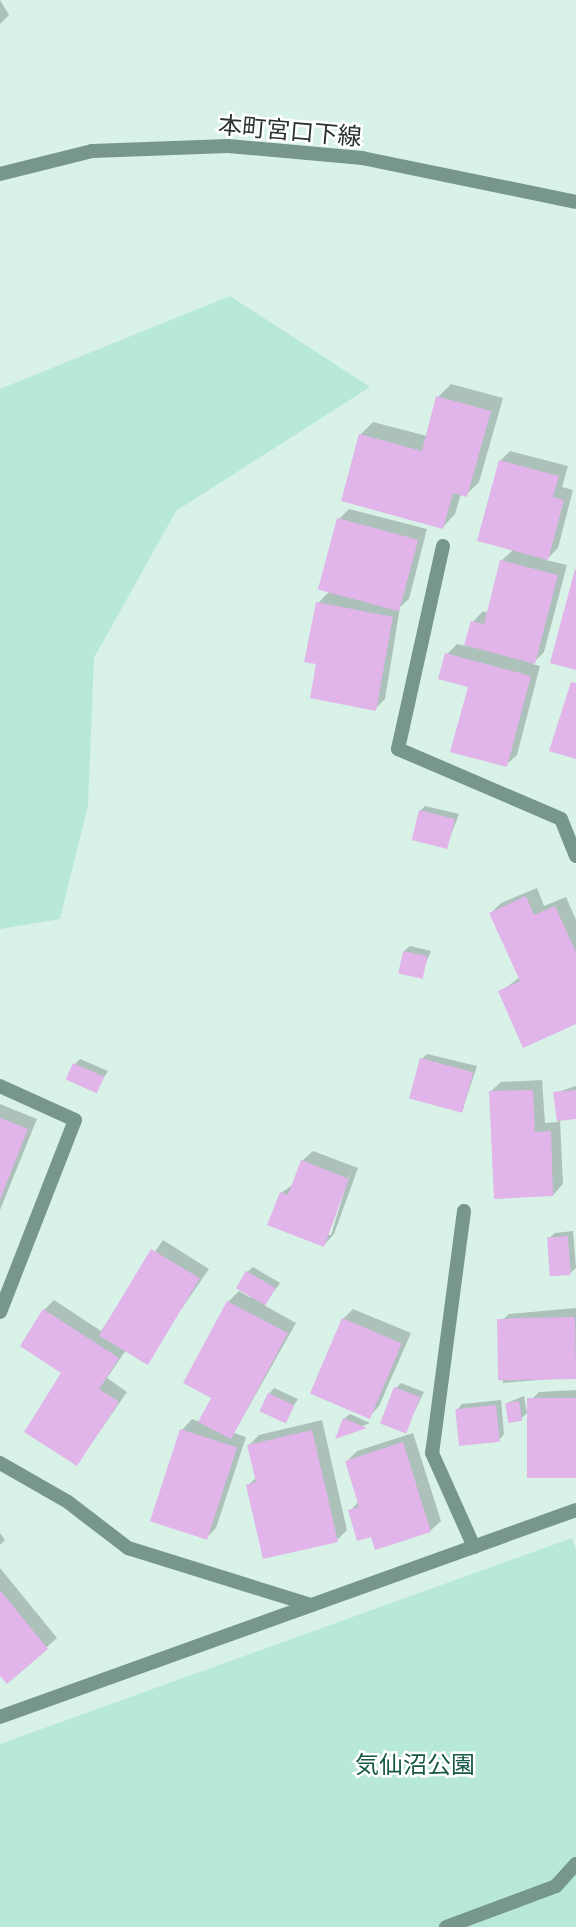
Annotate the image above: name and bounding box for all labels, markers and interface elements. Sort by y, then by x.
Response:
street label: 本町宮口下線 [217,110,363,152]
park label: 気仙沼公園 [355,1751,475,1779]

